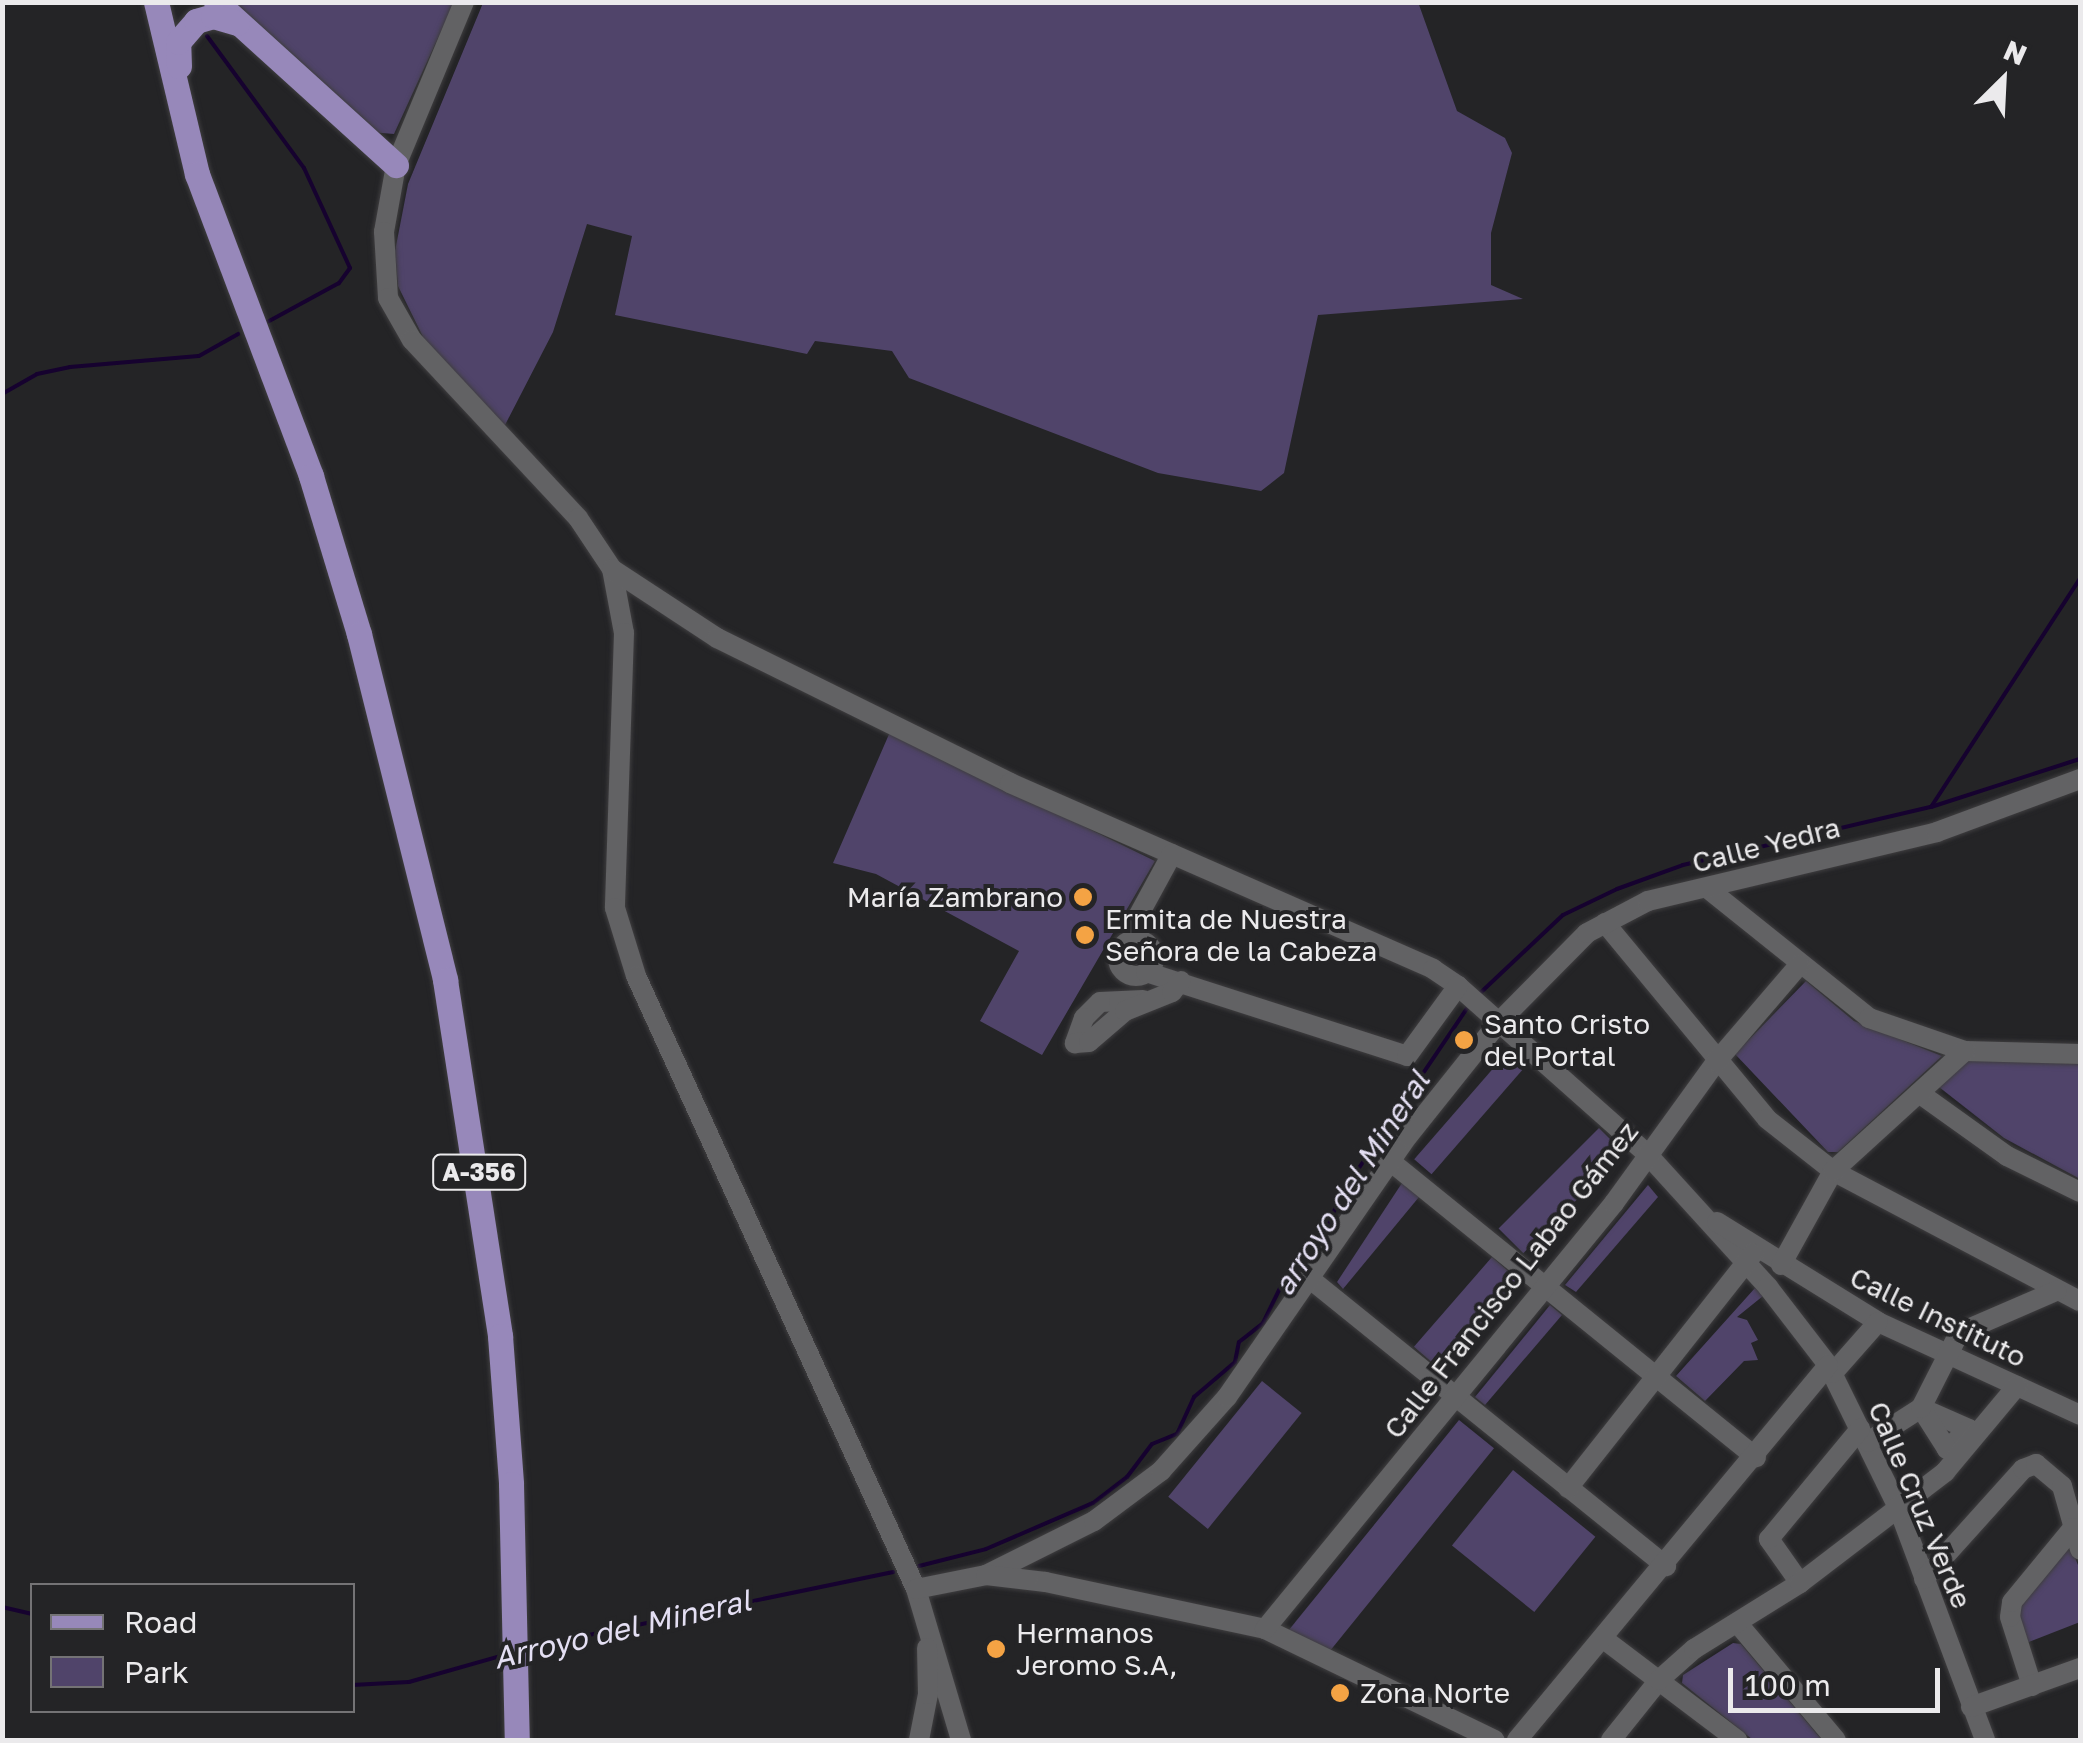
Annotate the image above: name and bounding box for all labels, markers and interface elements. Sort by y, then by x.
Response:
north arrow [1953,30,2053,130]
text: N [1999,33,2032,72]
street label: Calle Yedra [1689,810,1843,880]
place label: María Zambrano [847,880,1063,914]
marker: María Zambrano [1072,886,1094,908]
place label: Ermita de Nuestra Señora de la Cabeza [1105,902,1377,968]
marker: Ermita de Nuestra Señora de la Cabeza [1074,924,1096,946]
place label: Santo Cristo del Portal [1484,1007,1650,1073]
marker: Santo Cristo del Portal [1453,1029,1475,1051]
water label: arroyo del Mineral [1265,1064,1437,1302]
street label: Calle Francisco Labao Gámez [1377,1115,1645,1445]
road number: A-356 [432,1152,526,1192]
street label: Calle Instituto [1845,1260,2031,1374]
street label: Calle Cruz Verde [1861,1397,1979,1613]
water label: Arroyo del Mineral [490,1582,754,1676]
legend [30,1583,355,1713]
text: Road [124,1604,198,1640]
place label: Hermanos Jeromo S.A, [1016,1616,1178,1682]
marker: Hermanos Jeromo S.A, [985,1638,1007,1660]
scale bar [1733,1648,1946,1710]
text: Park [124,1654,189,1690]
text: 100 m [1745,1667,1831,1703]
place label: Zona Norte [1360,1676,1510,1710]
marker: Zona Norte [1329,1682,1351,1704]

